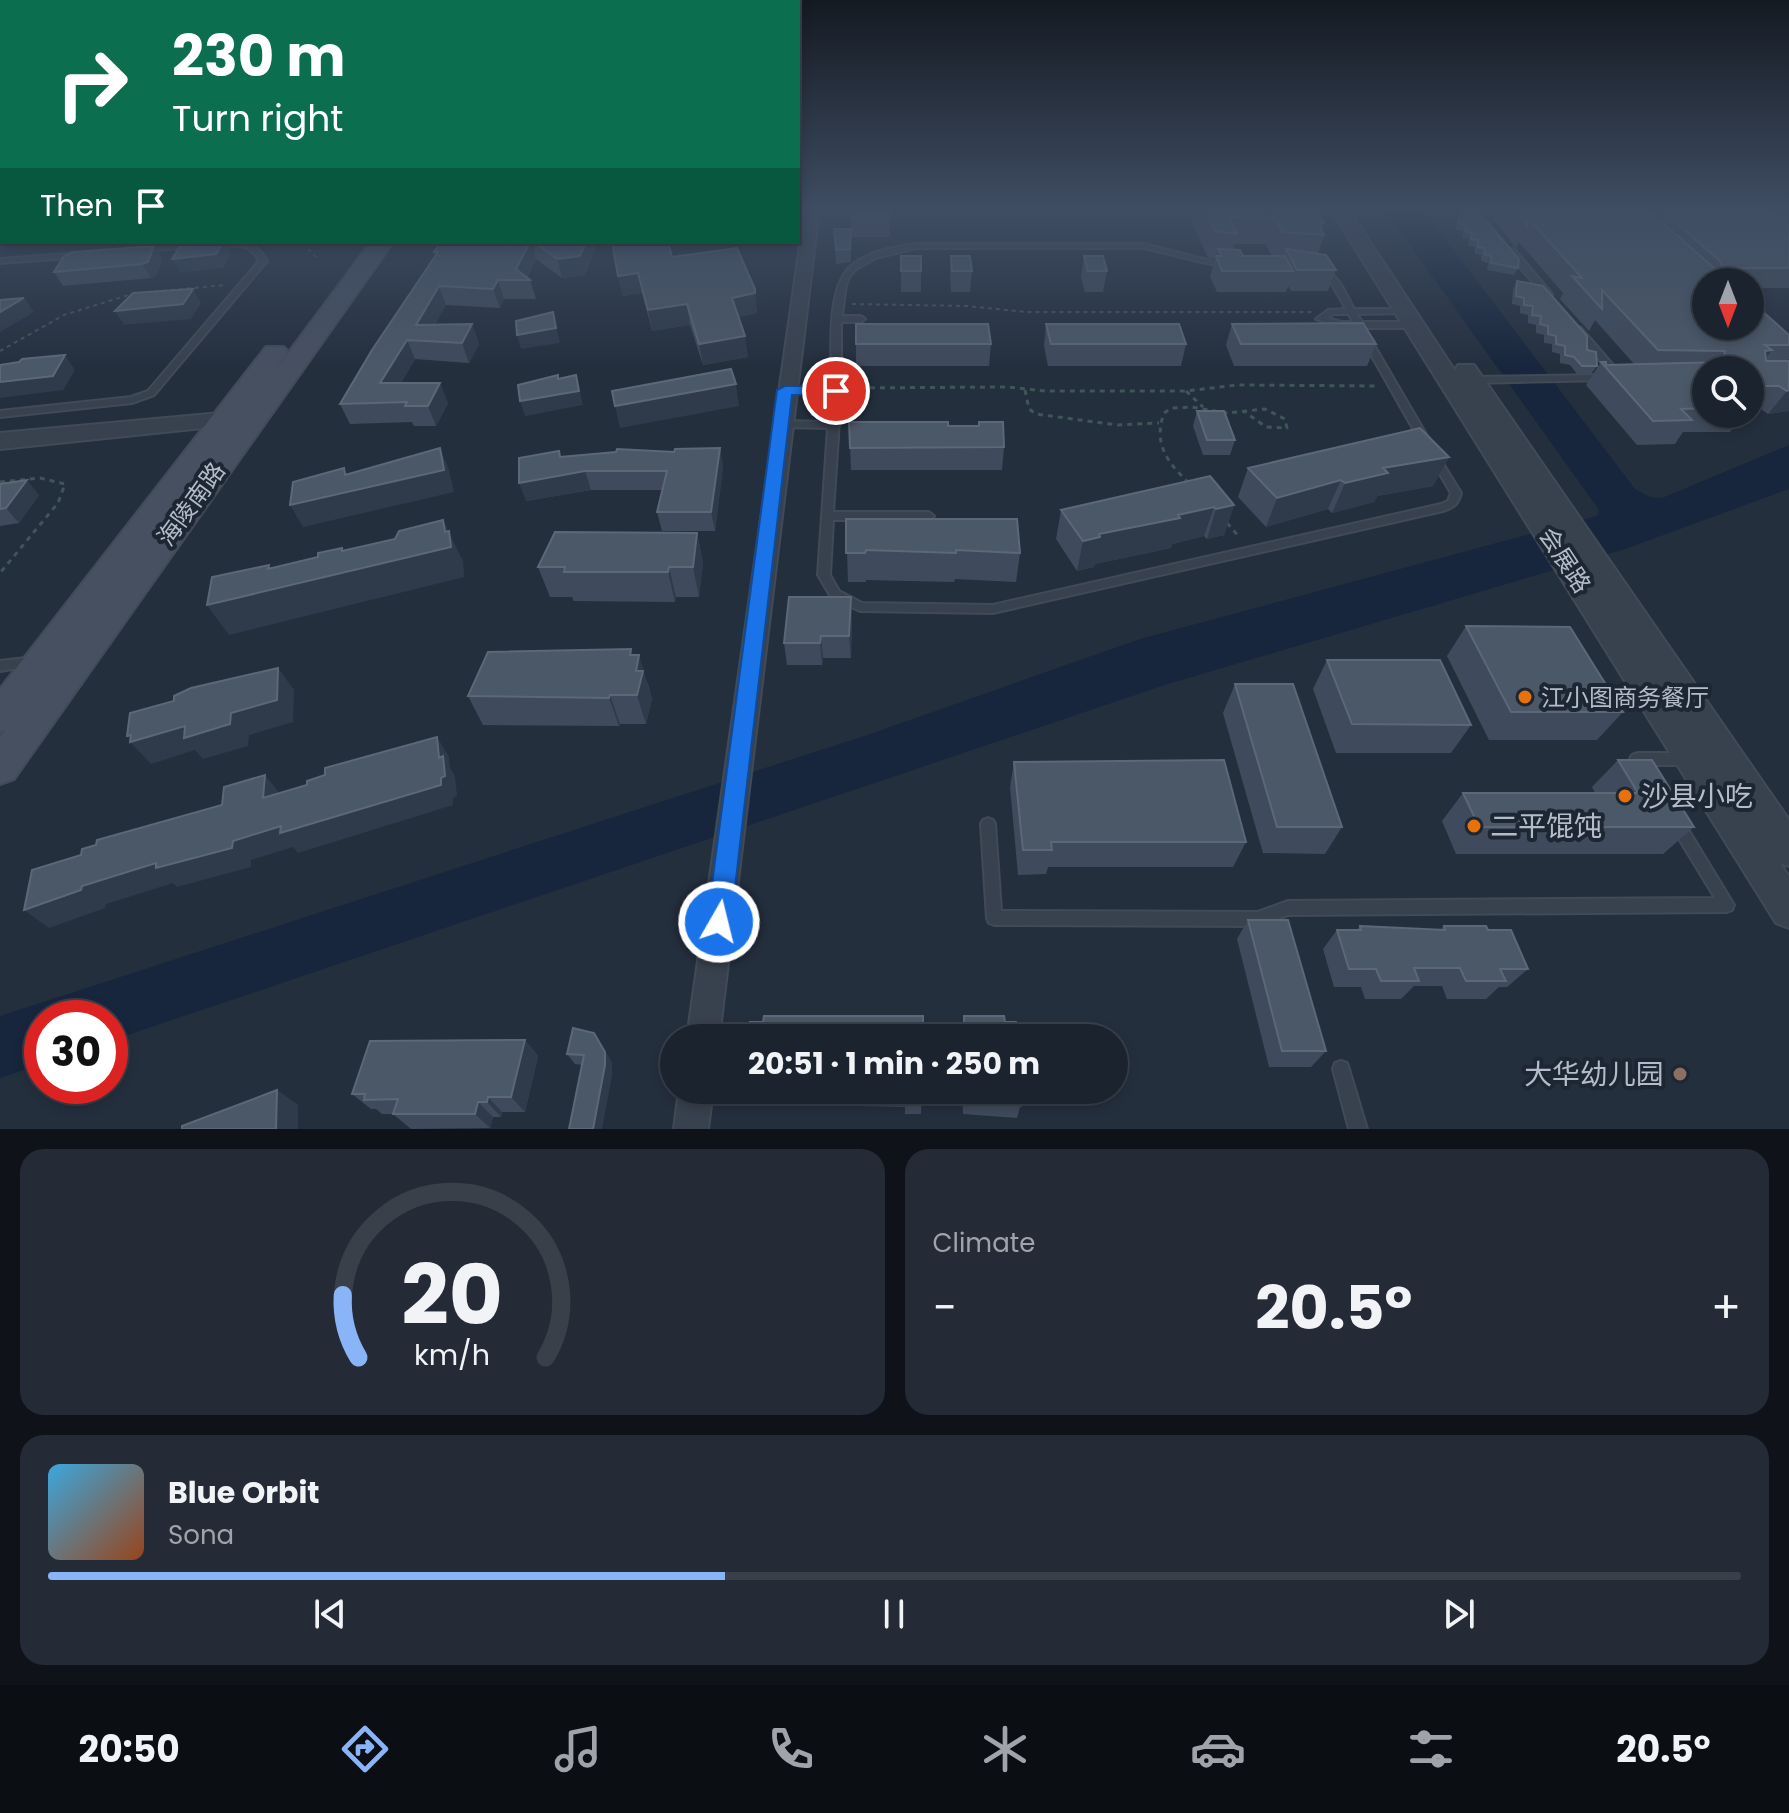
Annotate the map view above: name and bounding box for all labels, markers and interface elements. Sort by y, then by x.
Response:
text: 230 m [172,17,346,96]
icon: right [40,32,144,136]
text: Turn right [172,93,343,144]
text: Then [40,184,113,227]
icon: arrive [129,184,173,228]
north arrow [1692,268,1764,340]
map controls [1692,268,1764,428]
button: search [1692,356,1764,428]
pin [802,357,870,425]
icon: arrive [814,369,858,413]
street label: 海陵南路 [149,455,233,553]
street label: 会展路 [1532,521,1598,599]
place label: 江小图商务餐厅 [1541,681,1709,714]
marker: 江小图商务餐厅 [1516,688,1534,706]
place label: 沙县小吃 [1641,777,1753,816]
marker: 沙县小吃 [1616,787,1634,805]
place label: 二平馄饨 [1490,807,1602,846]
marker: 二平馄饨 [1465,817,1483,835]
position arrow [677,880,761,964]
speed limit sign: 30 [24,1000,128,1104]
text: 20:51 · 1 min · 250 m [748,1042,1040,1085]
place label: 大华幼儿园 [1524,1055,1664,1094]
marker: 大华幼儿园 [1671,1065,1689,1083]
text: Climate [933,1225,1035,1261]
text: 20 [401,1237,503,1353]
text: 20.5° [1255,1266,1412,1350]
text: − [933,1277,957,1338]
text: + [1711,1277,1741,1338]
text: km/h [414,1335,490,1375]
text: Blue Orbit [168,1471,320,1514]
text: Sona [168,1517,234,1553]
icon: previous [308,1592,352,1636]
icon: pause [872,1592,916,1636]
icon: next [1437,1592,1481,1636]
icon: directions [337,1721,393,1777]
icon: music [550,1721,606,1777]
icon: phone [763,1721,819,1777]
icon: climate [977,1721,1033,1777]
icon: car [1190,1721,1246,1777]
icon: filters [1403,1721,1459,1777]
text: 20:50 [79,1724,180,1775]
text: 20.5° [1616,1724,1710,1775]

